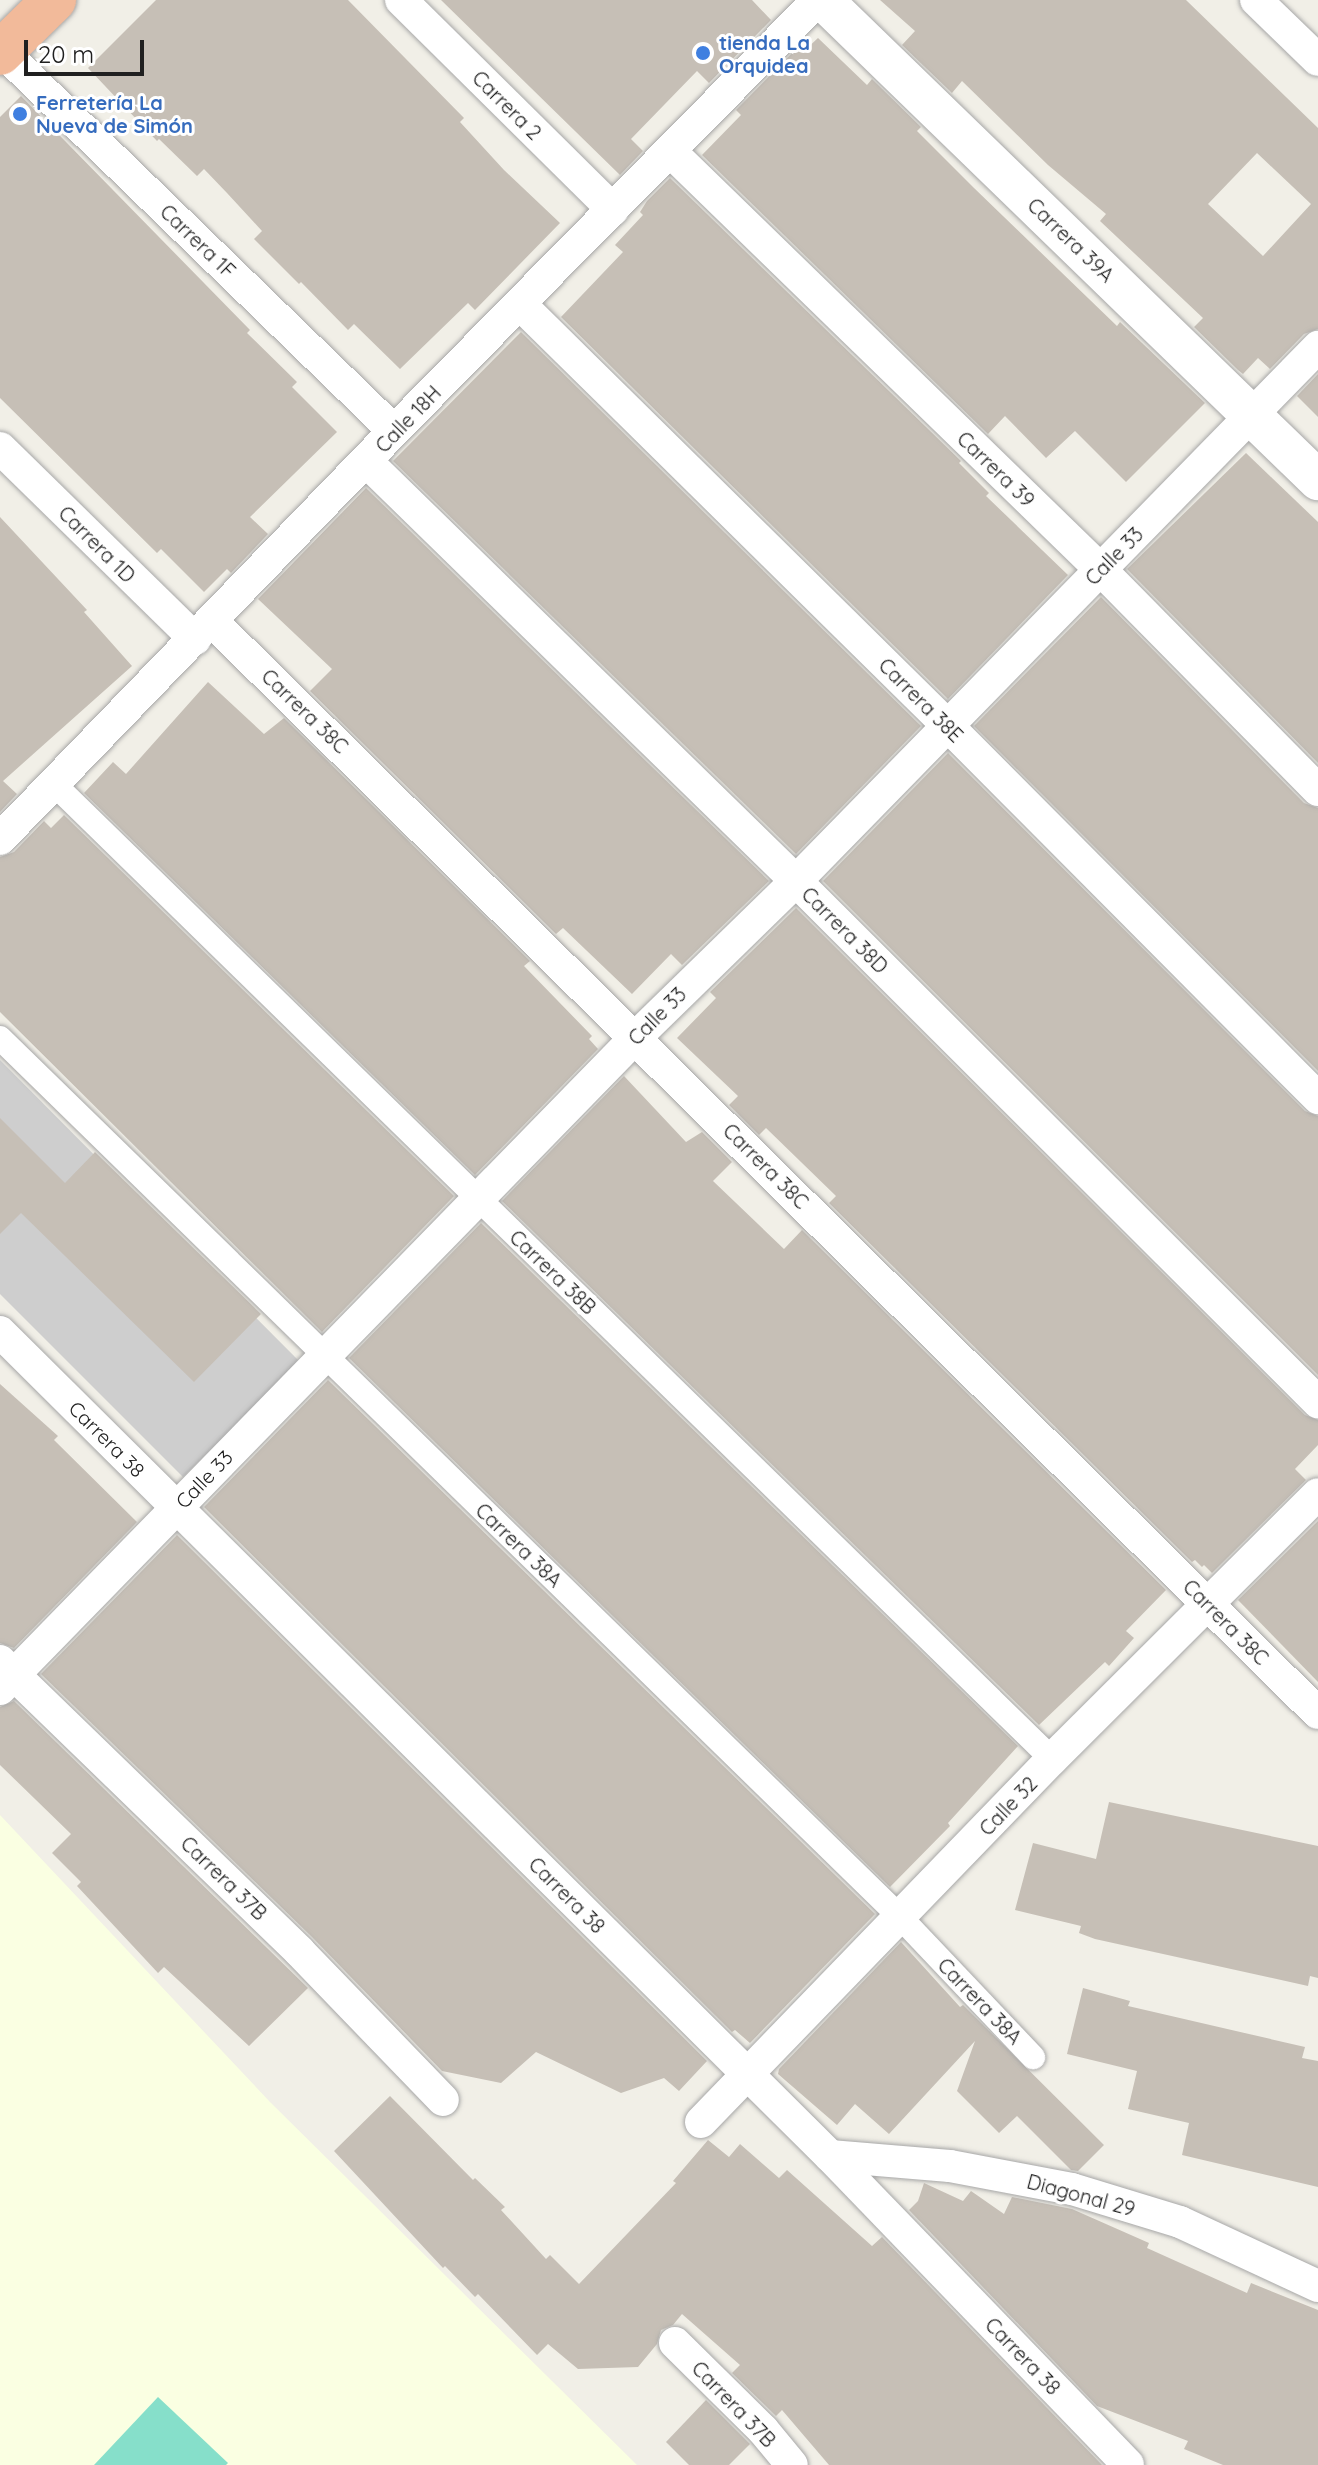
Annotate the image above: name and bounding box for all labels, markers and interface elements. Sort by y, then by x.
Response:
scale bar [28,24,148,74]
place label: tienda La Orquidea [719,30,810,77]
text: 20 m [38,39,94,69]
marker: tienda La Orquidea [694,44,712,62]
street label: Carrera 2 [468,66,546,144]
place label: Ferretería La Nueva de Simón [36,90,193,137]
marker: Ferretería La Nueva de Simón [11,105,29,123]
street label: Carrera 39A [1023,193,1119,287]
street label: Carrera 1F [155,199,241,283]
street label: Calle 18H [370,381,446,457]
street label: Carrera 39 [952,426,1040,512]
street label: Carrera 1D [54,501,140,587]
street label: Calle 33 [1080,522,1148,590]
street label: Carrera 38E [874,653,968,747]
street label: Carrera 38C [257,664,353,758]
street label: Carrera 38D [797,882,893,978]
street label: Calle 33 [623,982,691,1050]
street label: Carrera 38C [718,1118,814,1214]
street label: Carrera 38B [505,1225,601,1319]
street label: Carrera 38 [64,1396,150,1482]
street label: Calle 33 [170,1445,238,1513]
street label: Carrera 38A [471,1498,567,1592]
street label: Carrera 38C [1178,1574,1274,1670]
street label: Calle 32 [974,1772,1042,1840]
street label: Carrera 37B [176,1831,272,1925]
street label: Carrera 38 [524,1852,610,1938]
street label: Carrera 38A [933,1953,1027,2049]
street label: Diagonal 29 [1024,2169,1138,2221]
street label: Carrera 38 [980,2313,1066,2399]
street label: Carrera 37B [687,2356,781,2452]

